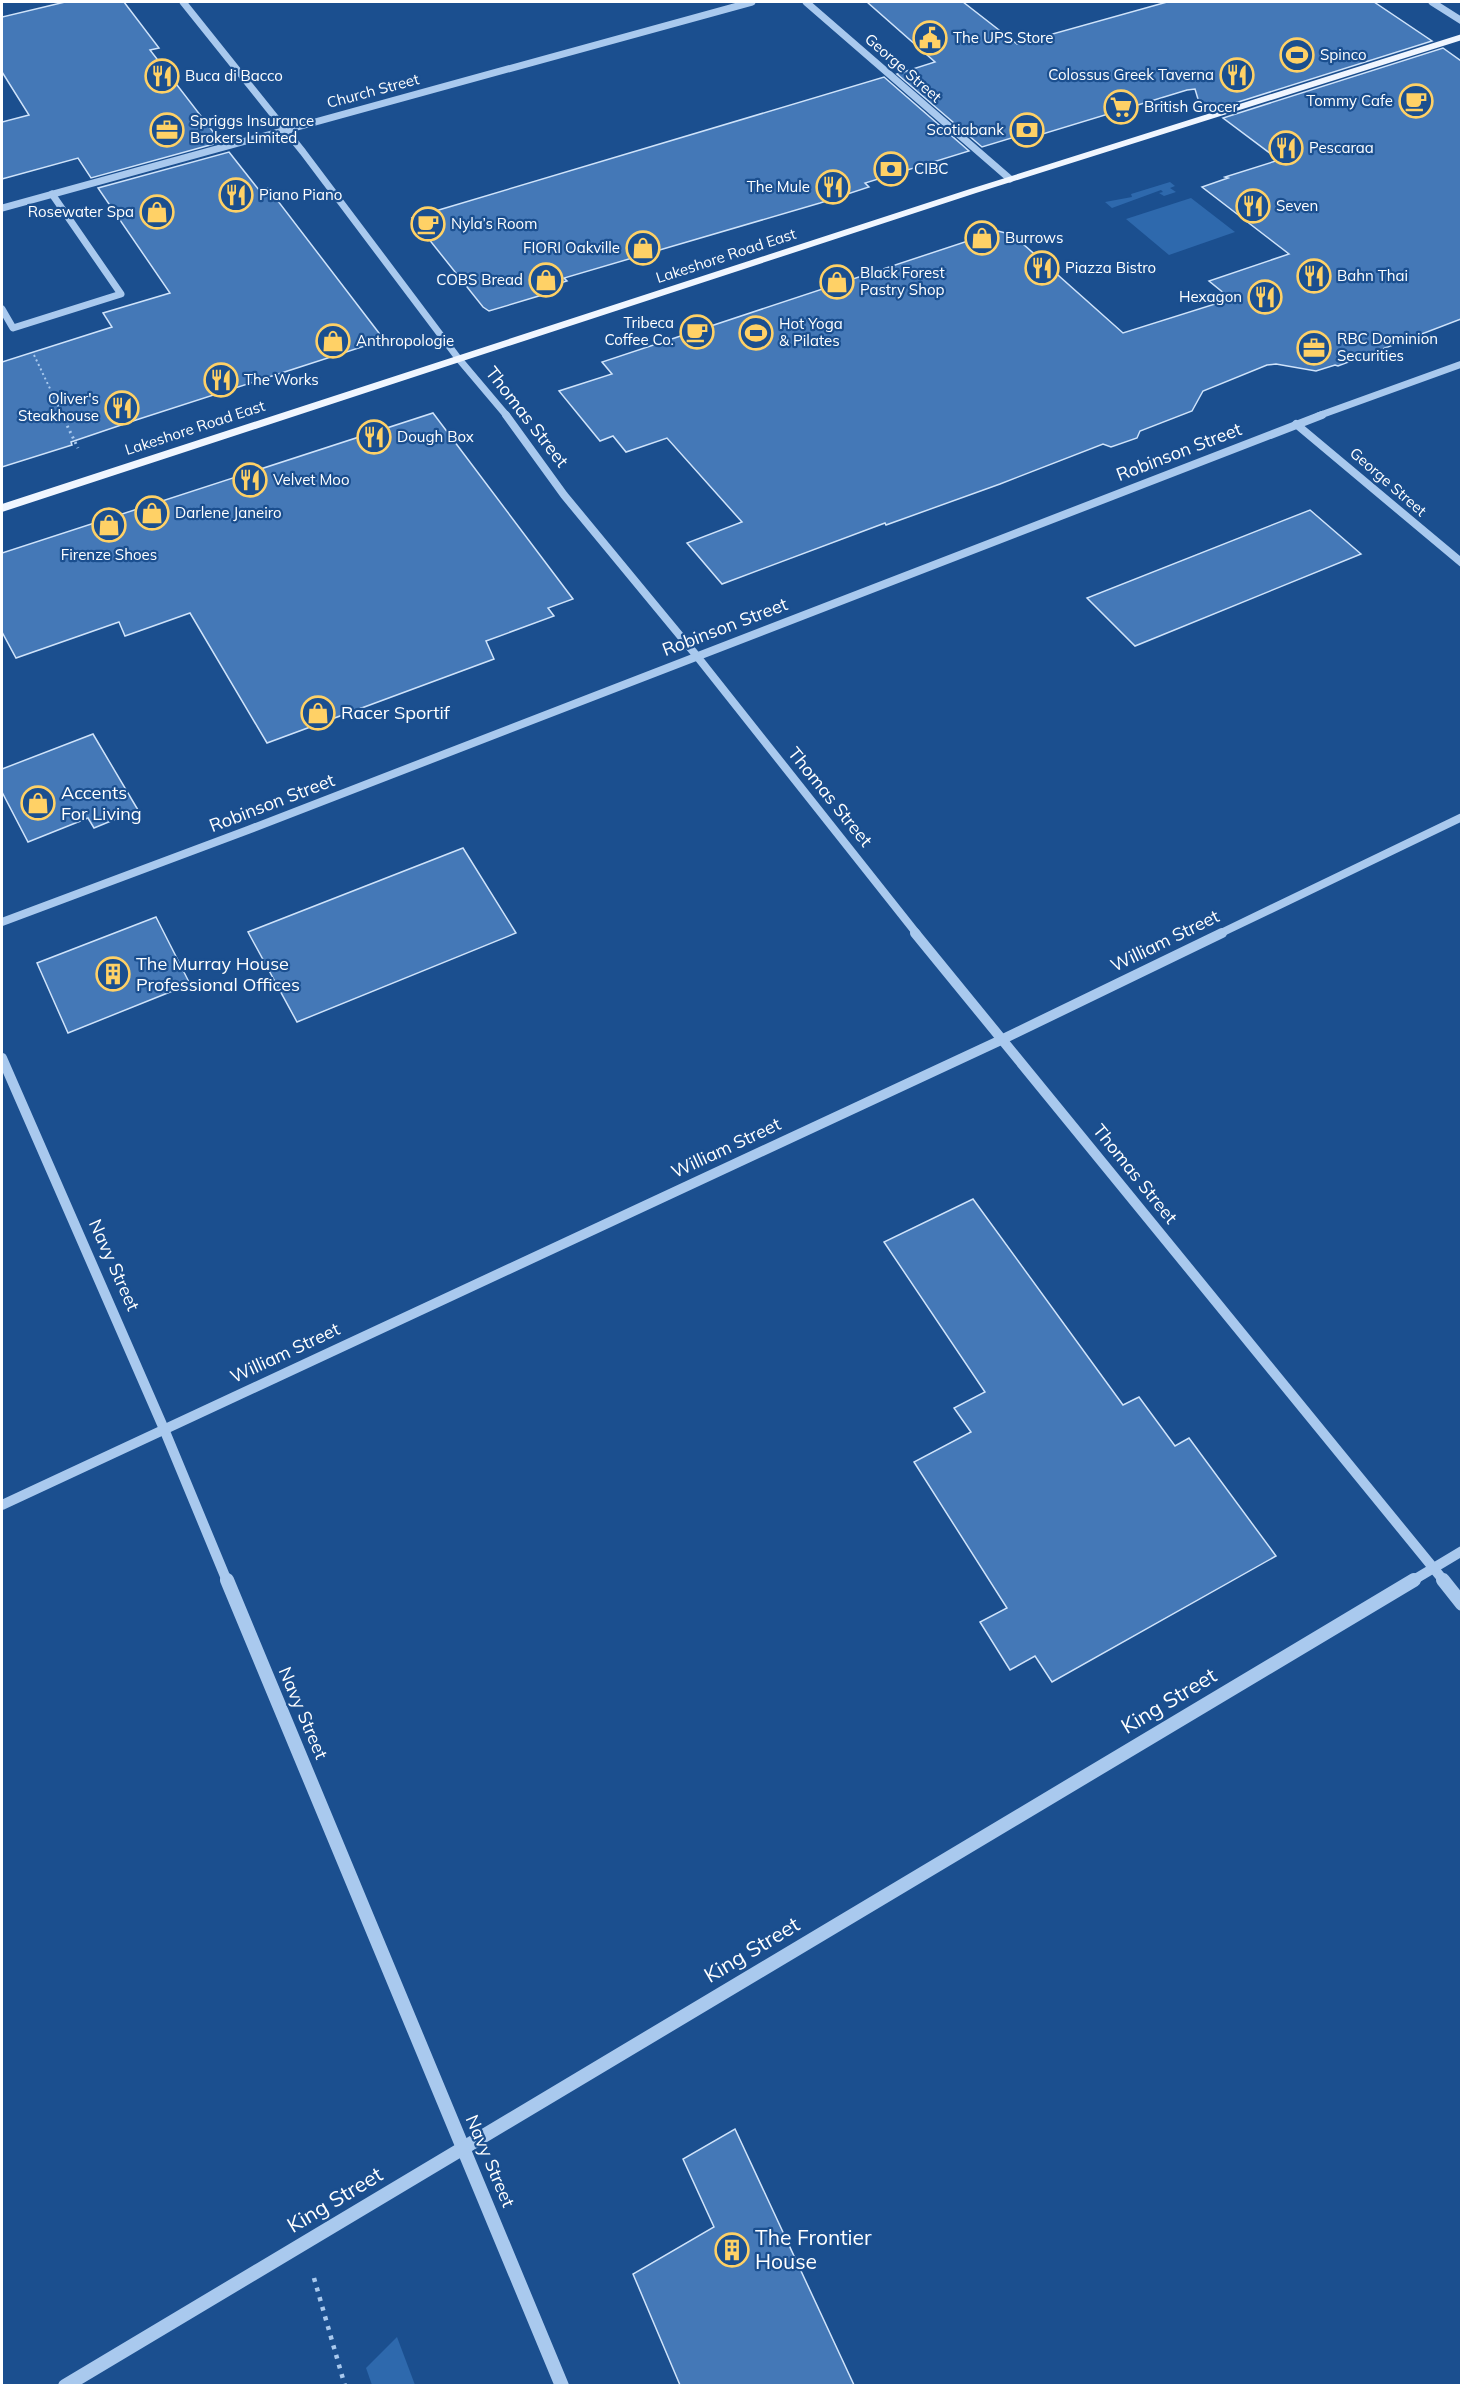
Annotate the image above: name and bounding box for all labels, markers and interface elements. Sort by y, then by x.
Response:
public building icon: The UPS Store [912,20,948,56]
place label: The UPS Store [953,28,1053,47]
street label: George Street [861,29,946,106]
sports icon: Spinco [1279,37,1315,73]
place label: Spinco [1320,45,1367,64]
restaurant icon: Colossus Greek Taverna [1219,57,1255,93]
restaurant icon: Buca di Bacco [144,58,180,94]
place label: Colossus Greek Taverna [1048,65,1214,84]
place label: Buca di Bacco [185,66,283,85]
street label: Church Street [325,69,421,112]
cafe icon: Tommy Cafe [1398,83,1434,119]
supermarket icon: British Grocer [1103,89,1139,125]
place label: Tommy Cafe [1306,91,1393,110]
place label: British Grocer [1144,97,1238,116]
place label: Spriggs Insurance Brokers Limited [190,111,314,147]
office icon: Spriggs Insurance Brokers Limited [149,112,185,148]
bank icon: Scotiabank [1009,112,1045,148]
place label: Scotiabank [927,120,1004,139]
restaurant icon: Pescaraa [1268,130,1304,166]
place label: Pescaraa [1309,138,1374,157]
bank icon: CIBC [873,151,909,187]
place label: CIBC [914,159,949,178]
restaurant icon: The Mule [815,169,851,205]
restaurant icon: Piano Piano [218,177,254,213]
place label: The Mule [747,177,810,196]
place label: Piano Piano [259,185,342,204]
restaurant icon: Seven [1235,188,1271,224]
shop icon: Rosewater Spa [139,194,175,230]
place label: Seven [1276,196,1318,215]
place label: Rosewater Spa [28,202,134,221]
cafe icon: Nyla’s Room [410,206,446,242]
place label: Nyla’s Room [451,214,537,233]
shop icon: Burrows [964,220,1000,256]
street label: Lakeshore Road East [653,224,798,287]
place label: Burrows [1005,228,1063,247]
shop icon: FIORI Oakville [625,230,661,266]
place label: FIORI Oakville [523,238,620,257]
restaurant icon: Piazza Bistro [1024,250,1060,286]
place label: Piazza Bistro [1065,258,1156,277]
restaurant icon: Bahn Thai [1296,258,1332,294]
shop icon: COBS Bread [528,262,564,298]
place label: Black Forest Pastry Shop [860,263,945,299]
shop icon: Black Forest Pastry Shop [819,264,855,300]
place label: Bahn Thai [1337,266,1408,285]
place label: COBS Bread [436,270,523,289]
restaurant icon: Hexagon [1247,279,1283,315]
place label: Hexagon [1179,287,1242,306]
place label: Tribeca Coffee Co. [604,313,674,349]
cafe icon: Tribeca Coffee Co. [679,314,715,350]
place label: Hot Yoga & Pilates [779,314,843,350]
sports icon: Hot Yoga & Pilates [738,315,774,351]
shop icon: Anthropologie [315,323,351,359]
place label: RBC Dominion Securities [1337,329,1438,365]
office icon: RBC Dominion Securities [1296,330,1332,366]
place label: Anthropologie [356,331,454,350]
restaurant icon: The Works [203,362,239,398]
street label: Thomas Street [481,362,574,472]
place label: The Works [244,370,319,389]
place label: Oliver's Steakhouse [18,389,99,425]
restaurant icon: Oliver's Steakhouse [104,390,140,426]
street label: Lakeshore Road East [122,396,267,459]
street label: Robinson Street [1113,417,1245,486]
restaurant icon: Dough Box [356,419,392,455]
place label: Dough Box [397,427,474,446]
street label: George Street [1346,443,1431,520]
restaurant icon: Velvet Moo [232,462,268,498]
place label: Velvet Moo [273,470,350,489]
shop icon: Darlene Janeiro [134,495,170,531]
place label: Darlene Janeiro [175,503,282,522]
shop icon: Firenze Shoes [91,507,127,543]
place label: Firenze Shoes [61,545,157,564]
street label: Robinson Street [659,592,791,661]
shop icon: Racer Sportif [300,695,336,731]
place label: Racer Sportif [341,701,451,724]
street label: Thomas Street [783,742,878,851]
street label: Robinson Street [206,768,338,837]
place label: Accents For Living [61,781,142,825]
shop icon: Accents For Living [20,785,56,821]
street label: William Street [1107,904,1223,977]
place label: The Murray House Professional Offices [136,952,300,996]
building icon: The Murray House Professional Offices [95,956,131,992]
street label: William Street [667,1112,784,1183]
street label: Thomas Street [1088,1119,1183,1228]
street label: Navy Street [84,1215,145,1314]
street label: William Street [226,1317,343,1388]
street label: King Street [1116,1661,1221,1739]
street label: Navy Street [274,1663,333,1762]
street label: King Street [699,1910,804,1988]
street label: Navy Street [461,2111,520,2210]
street label: King Street [282,2160,387,2238]
place label: The Frontier House [755,2224,872,2274]
building icon: The Frontier House [714,2232,750,2268]

